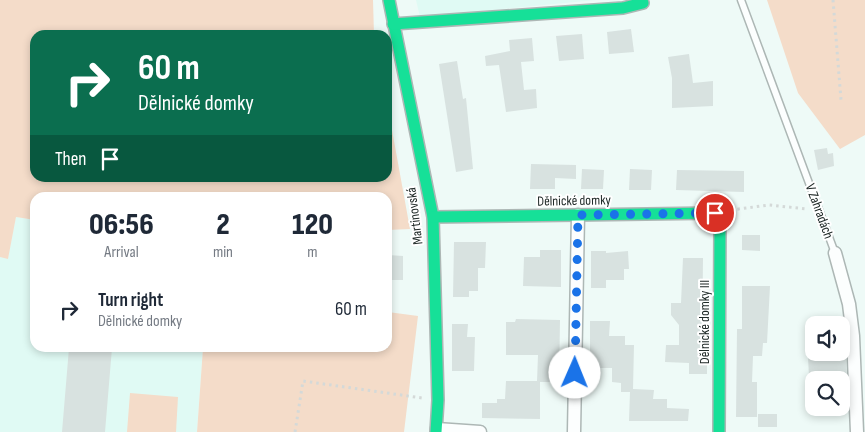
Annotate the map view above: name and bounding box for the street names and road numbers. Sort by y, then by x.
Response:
street label: V Zahradách [802,181,837,241]
street label: Martinovská [403,186,426,246]
street label: Dělnické domky [537,191,612,210]
street label: Dělnické domky III [696,280,713,364]

